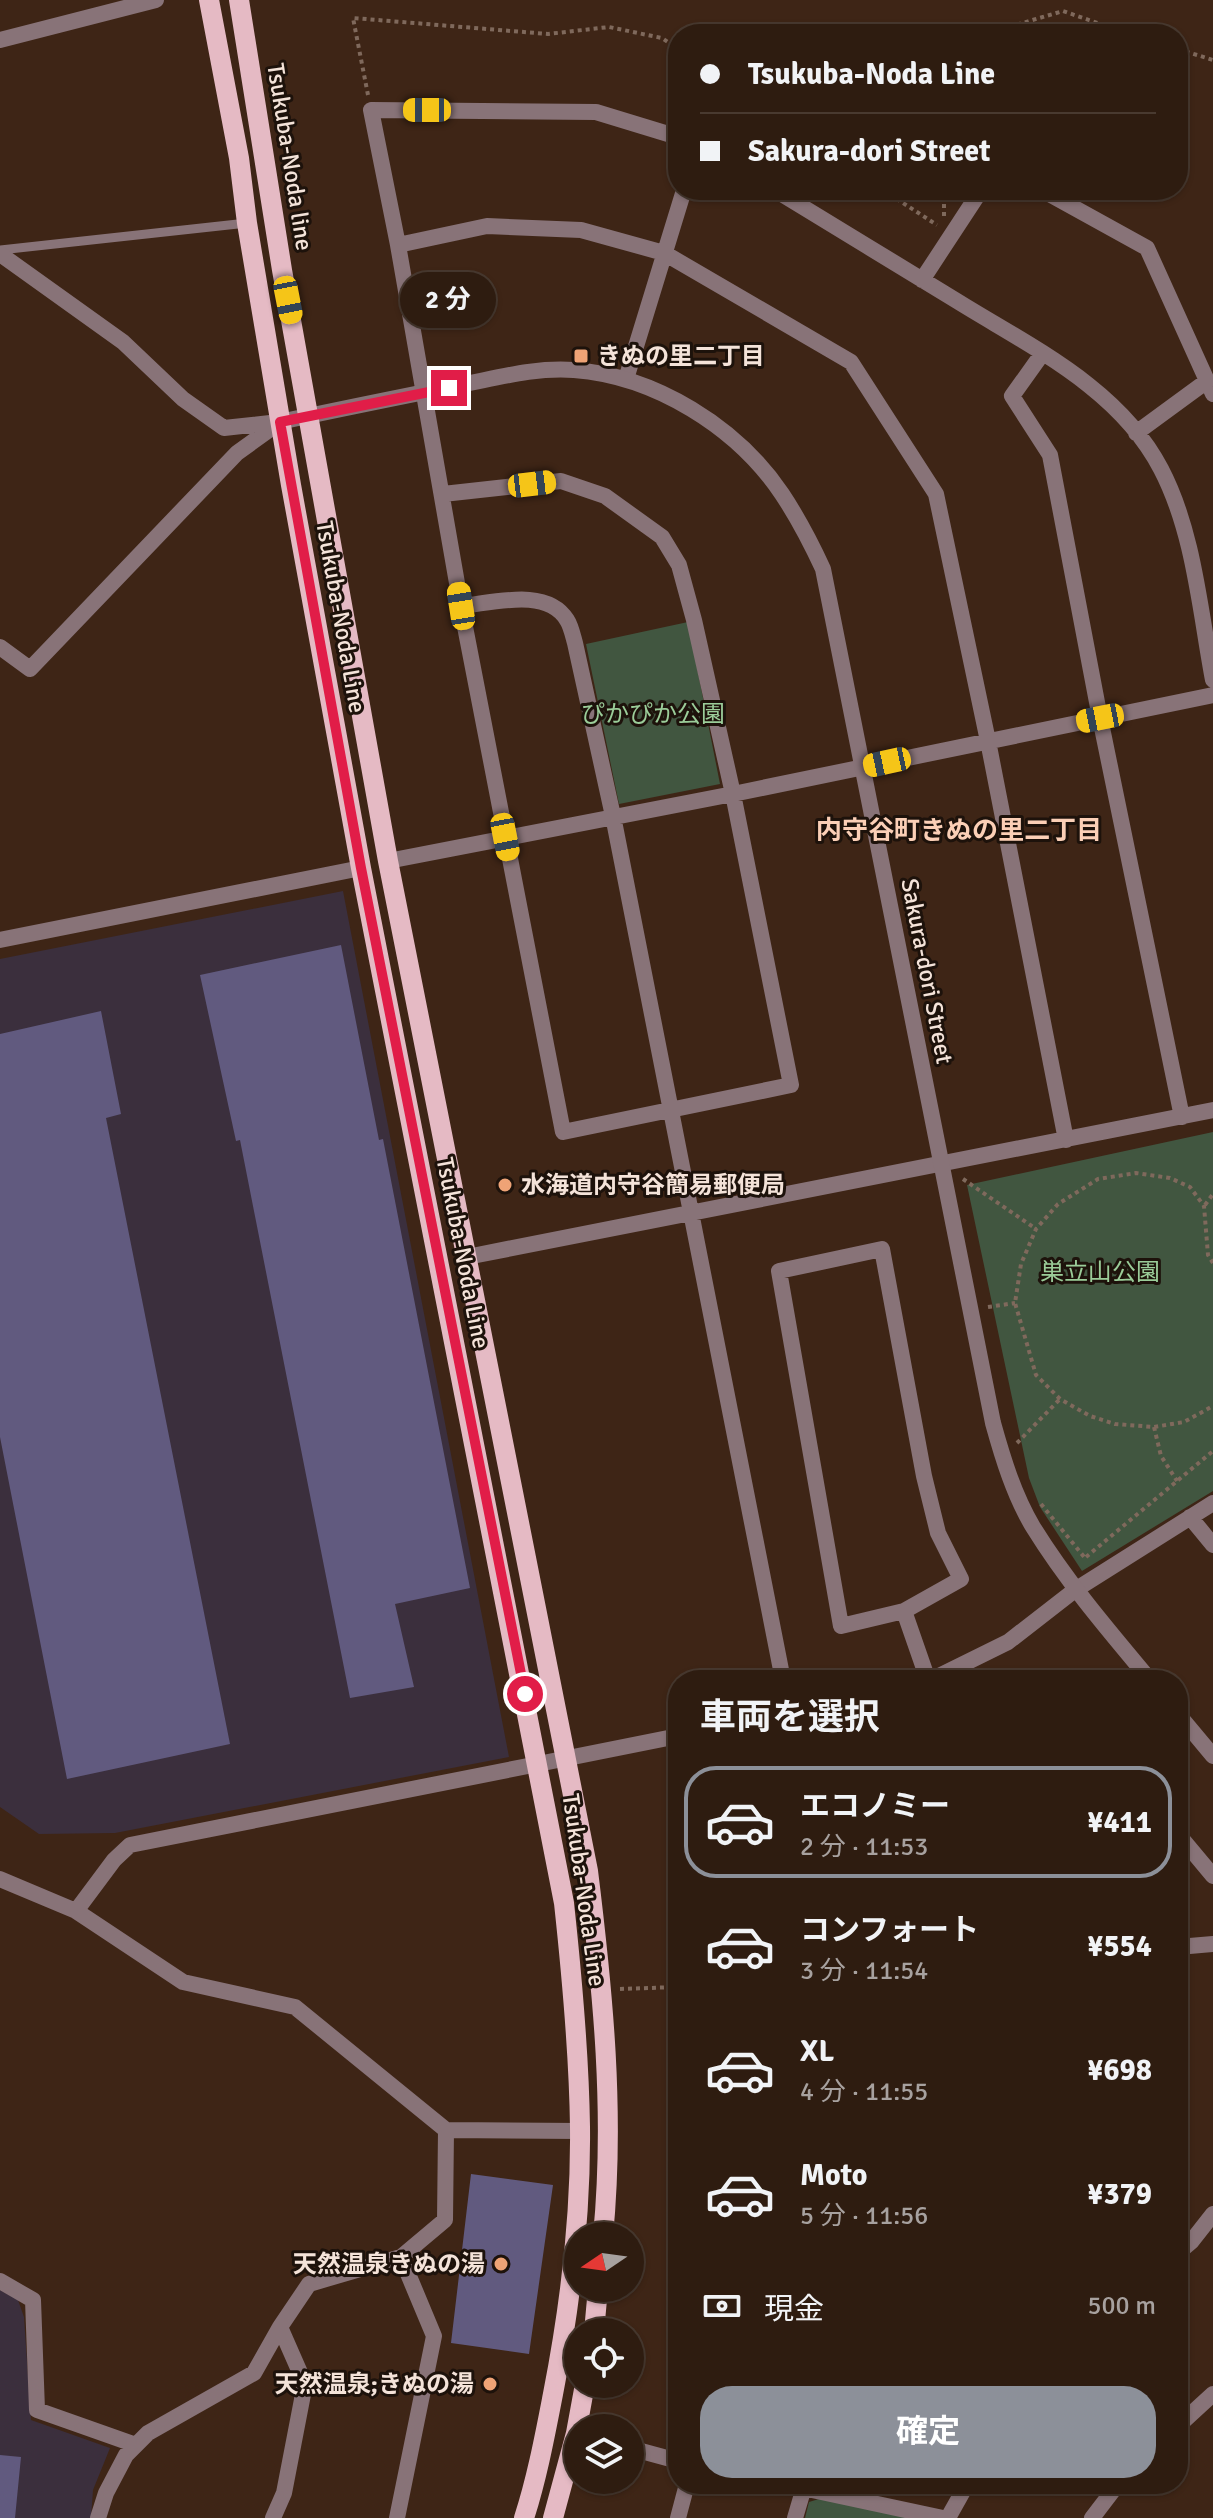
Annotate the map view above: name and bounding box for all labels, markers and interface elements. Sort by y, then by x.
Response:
text: Tsukuba-Noda Line [748,56,995,93]
street label: Tsukuba-Noda line [260,61,320,253]
car [403,98,451,122]
text: Sakura-dori Street [748,133,990,170]
callout: 2 分 [401,272,497,328]
car [272,274,304,326]
text: 2 分 [425,284,471,316]
place label: きぬの里二丁目 [597,341,765,371]
marker: きぬの里二丁目 [572,347,590,365]
route end [431,370,467,406]
car [507,469,557,499]
street label: Tsukuba-Noda Line [309,519,373,715]
car [445,580,477,632]
park label: ぴかぴか公園 [581,699,725,729]
car [1074,702,1126,734]
car [861,745,913,779]
car [489,811,521,863]
district label: 内守谷町きぬの里二丁目 [816,815,1102,847]
street label: Sakura-dori Street [894,876,960,1066]
street label: Tsukuba-Noda Line [430,1155,496,1351]
place label: 水海道内守谷簡易郵便局 [521,1170,785,1200]
marker: 水海道内守谷簡易郵便局 [496,1176,514,1194]
park label: 巣立山公園 [1040,1257,1160,1287]
route start [507,1676,543,1712]
text: 車両を選択 [700,1695,880,1740]
icon: car [704,1786,776,1858]
text: エコノミー [800,1788,950,1825]
street label: Tsukuba-Noda Line [556,1792,612,1988]
text: ¥411 [1087,1804,1152,1841]
text: 2 分 · 11:53 [800,1831,928,1863]
icon: car [704,1910,776,1982]
text: コンフォート [800,1912,979,1949]
text: ¥554 [1087,1928,1152,1965]
text: 3 分 · 11:54 [800,1955,928,1987]
text: XL [800,2033,834,2070]
icon: car [704,2034,776,2106]
text: ¥698 [1087,2052,1152,2089]
text: 4 分 · 11:55 [800,2076,928,2108]
text: Moto [800,2157,867,2194]
icon: car [704,2158,776,2230]
text: ¥379 [1087,2176,1152,2213]
text: 5 分 · 11:56 [800,2200,928,2232]
north arrow [564,2222,644,2302]
map controls [564,2222,644,2494]
place label: 天然温泉きぬの湯 [293,2249,485,2279]
marker: 天然温泉きぬの湯 [492,2255,510,2273]
icon: cash [700,2284,744,2328]
text: 500 m [1087,2290,1156,2322]
text: 現金 [764,2291,824,2328]
button: locate [564,2318,644,2398]
place label: 天然温泉;きぬの湯 [275,2369,474,2399]
marker: 天然温泉;きぬの湯 [481,2375,499,2393]
button: 確定 [700,2386,1156,2478]
button: layers [564,2414,644,2494]

